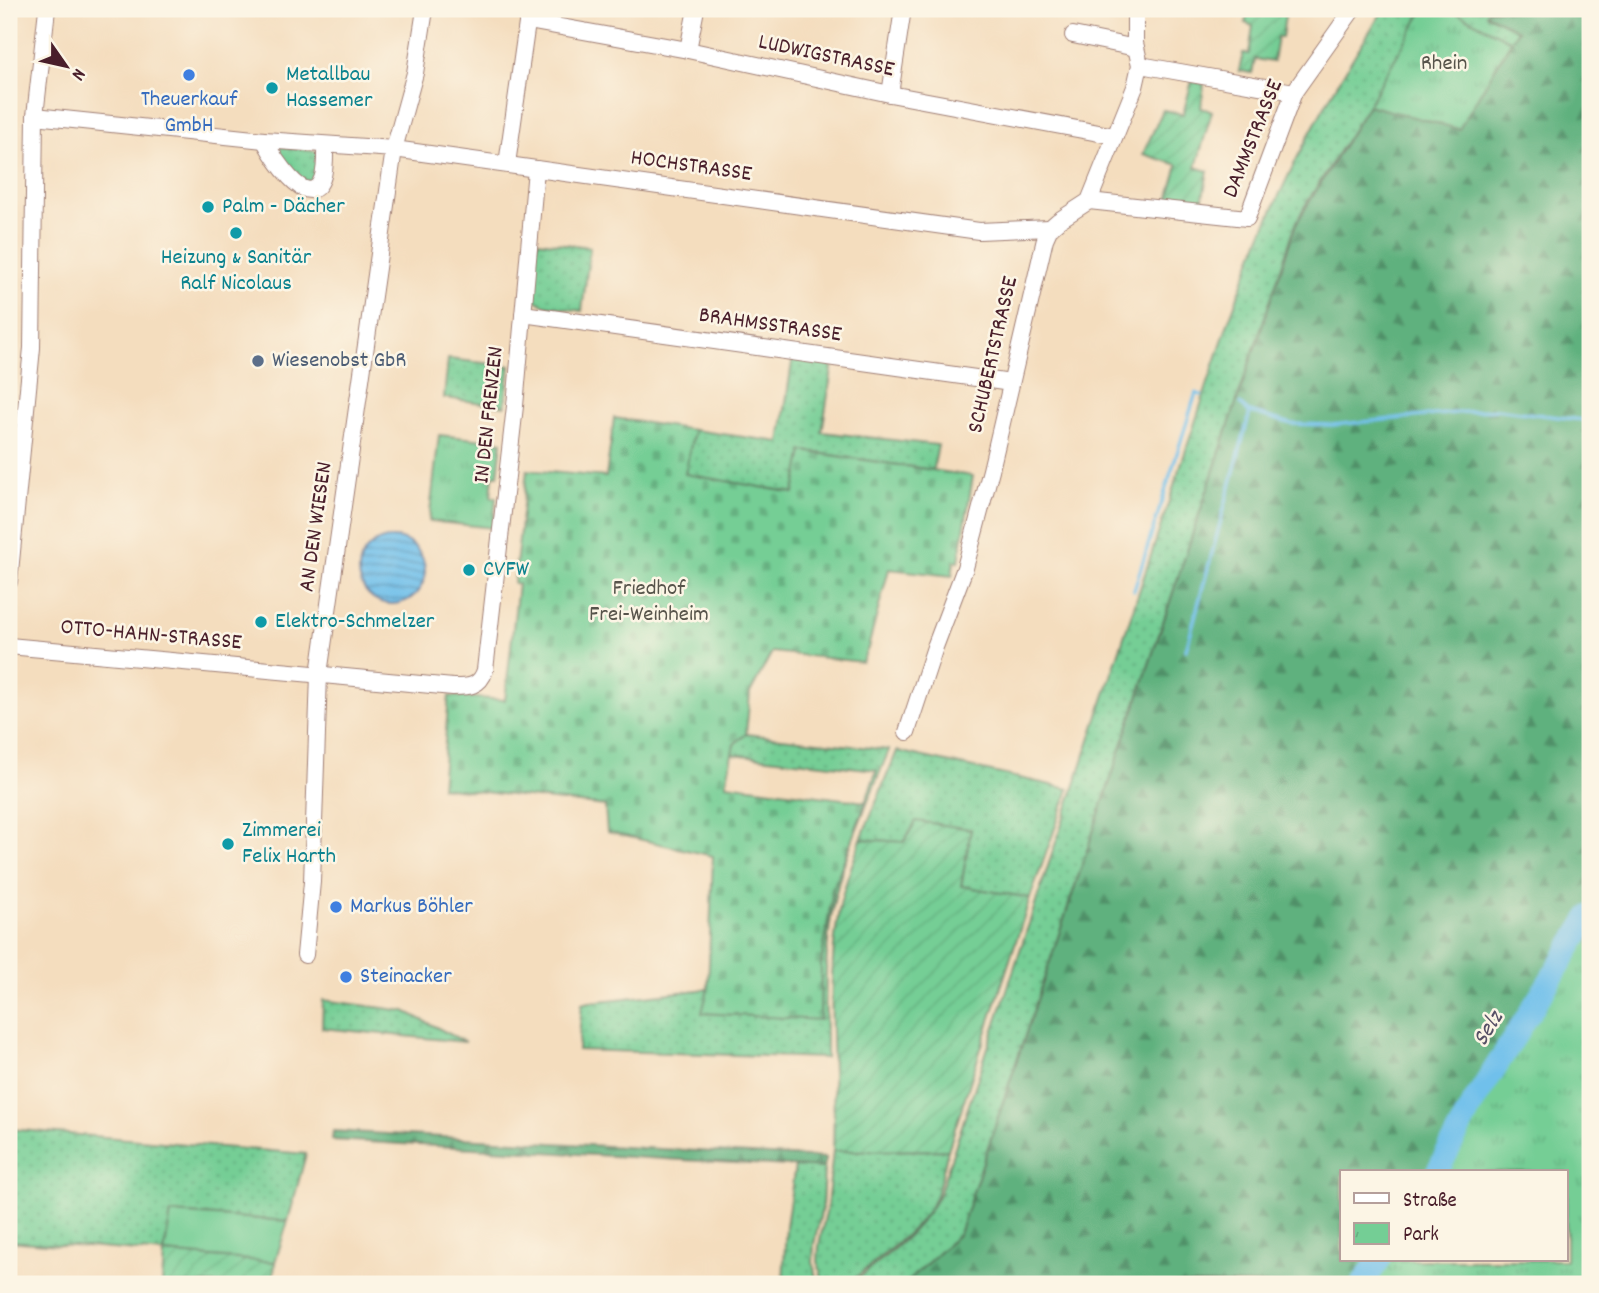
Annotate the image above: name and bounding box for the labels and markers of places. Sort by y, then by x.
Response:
place label: Metallbau Hassemer [286,59,373,118]
marker: Theuerkauf GmbH [181,67,197,83]
marker: Metallbau Hassemer [264,80,280,96]
place label: Theuerkauf GmbH [141,84,238,143]
place label: Palm - Dächer [222,191,345,224]
marker: Palm - Dächer [200,199,216,215]
marker: Heizung & Sanitär Ralf Nicolaus [228,225,244,241]
place label: Heizung & Sanitär Ralf Nicolaus [161,242,312,301]
place label: Wiesenobst GbR [272,345,406,378]
marker: Wiesenobst GbR [250,353,266,369]
place label: CVFW [483,554,530,587]
marker: CVFW [461,562,477,578]
place label: Elektro-Schmelzer [275,606,435,639]
marker: Elektro-Schmelzer [253,614,269,630]
place label: Zimmerei Felix Harth [242,815,336,874]
marker: Zimmerei Felix Harth [220,836,236,852]
place label: Markus Böhler [350,891,473,924]
marker: Markus Böhler [328,899,344,915]
place label: Steinacker [360,961,452,994]
marker: Steinacker [338,969,354,985]

